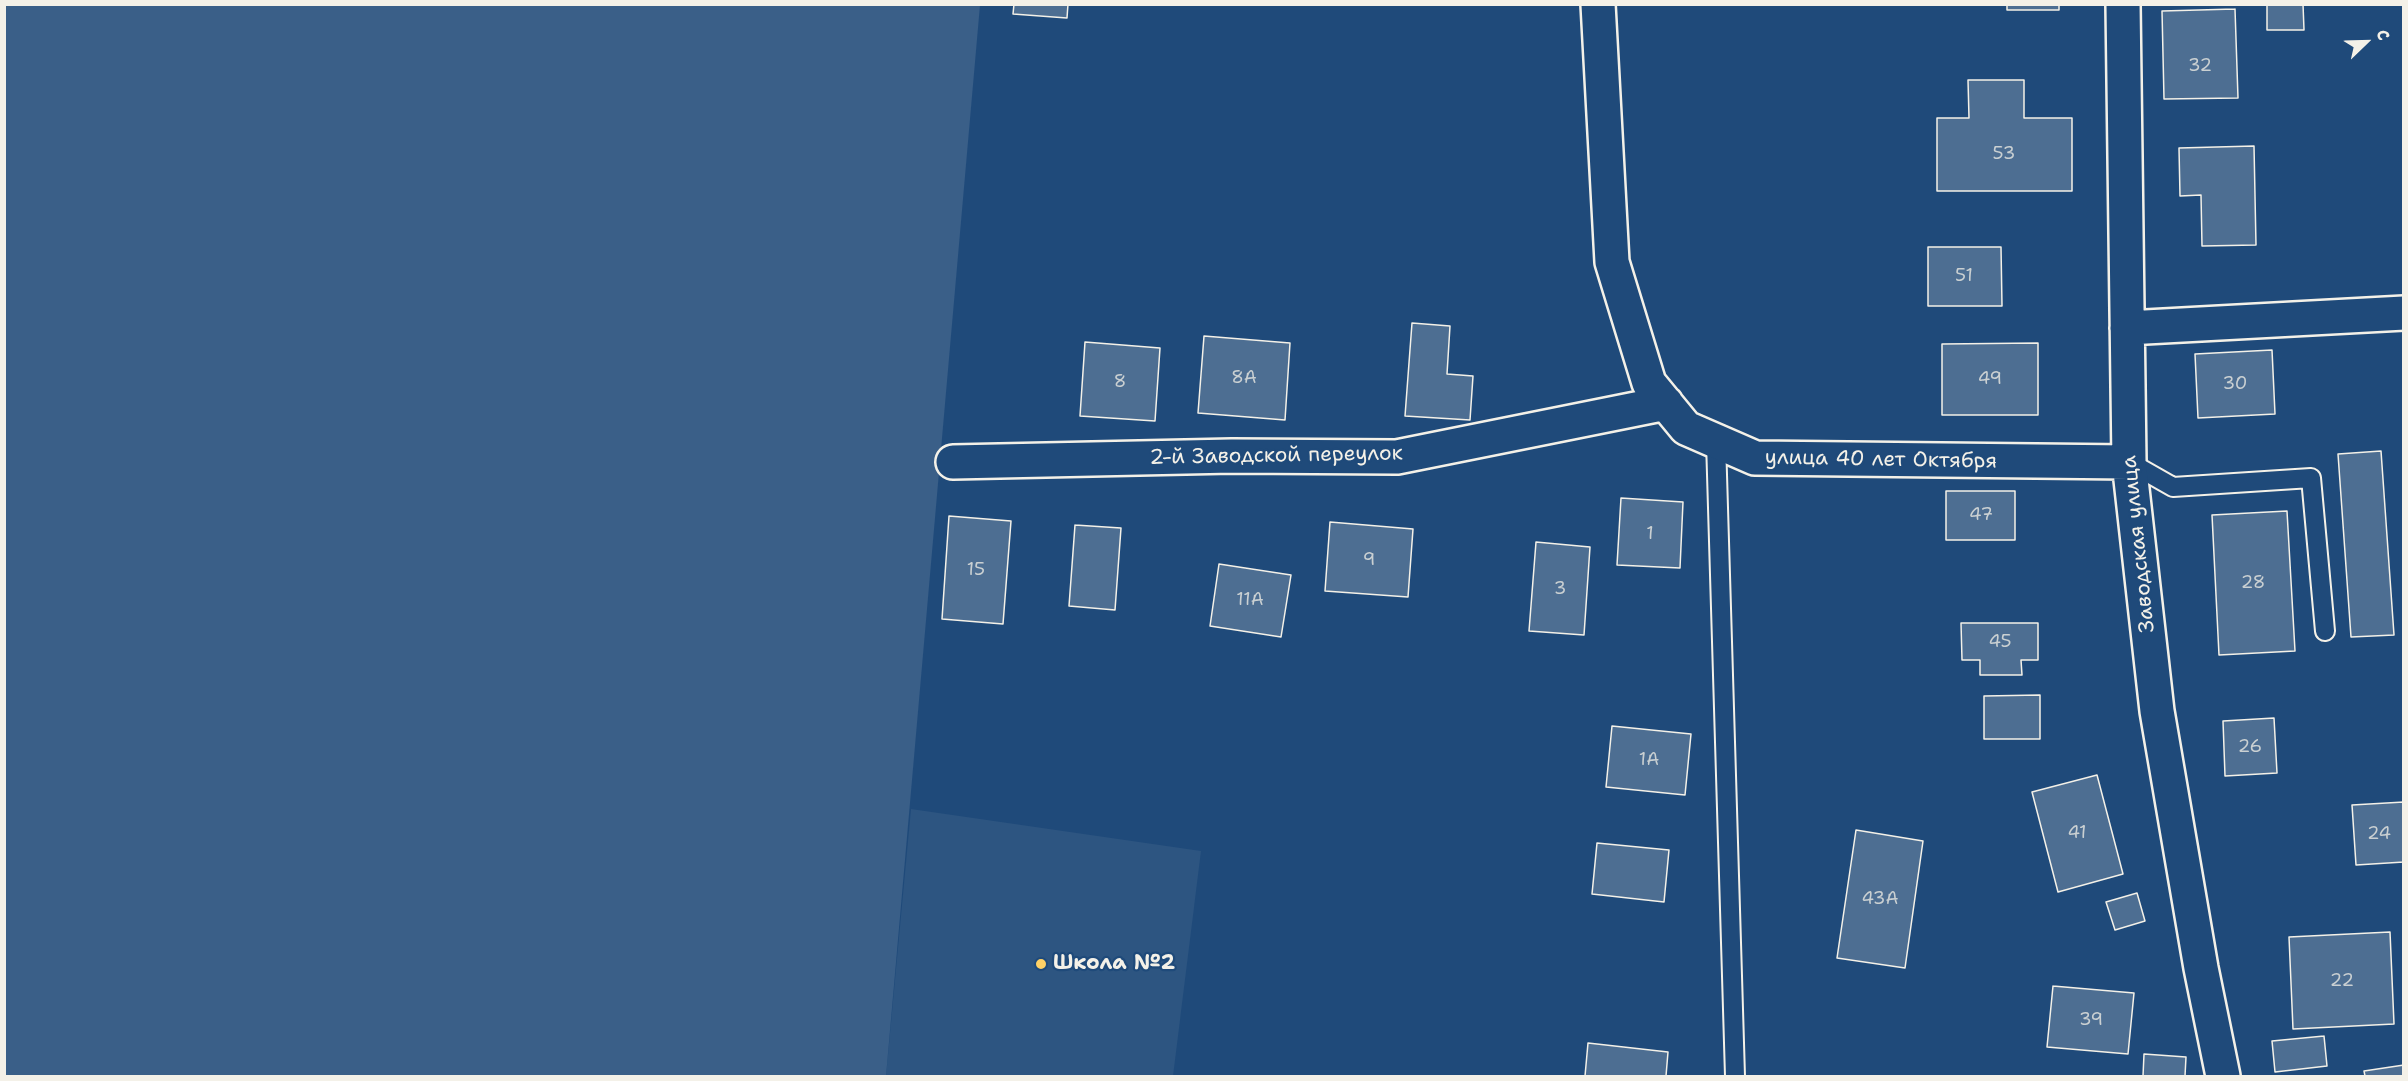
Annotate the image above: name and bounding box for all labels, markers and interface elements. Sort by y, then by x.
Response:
north arrow [2336,12,2396,72]
text: С [2371,26,2395,43]
house number: 32 [2188,55,2212,77]
house number: 53 [1993,143,2015,165]
house number: 51 [1955,265,1973,287]
house number: 8А [1231,367,1257,389]
house number: 49 [1978,368,2002,390]
house number: 8 [1114,371,1126,393]
house number: 30 [2223,373,2247,395]
street label: 2-й Заводской переулок [1149,441,1403,471]
street label: улица 40 лет Октября [1765,445,1997,475]
street label: Заводская улица [2117,454,2161,634]
house number: 47 [1969,504,1993,526]
house number: 1 [1646,523,1654,545]
house number: 9 [1363,549,1375,571]
house number: 15 [967,559,985,581]
house number: 28 [2241,572,2265,594]
house number: 3 [1554,578,1566,600]
house number: 11А [1236,589,1264,611]
house number: 45 [1988,631,2012,653]
house number: 26 [2238,736,2262,758]
house number: 1А [1639,749,1659,771]
house number: 41 [2067,822,2087,844]
house number: 24 [2367,823,2391,845]
house number: 43А [1861,888,1899,910]
place label: Школа №2 [1053,951,1175,977]
marker: Школа №2 [1034,957,1048,971]
house number: 22 [2330,970,2354,992]
house number: 39 [2079,1009,2103,1031]

